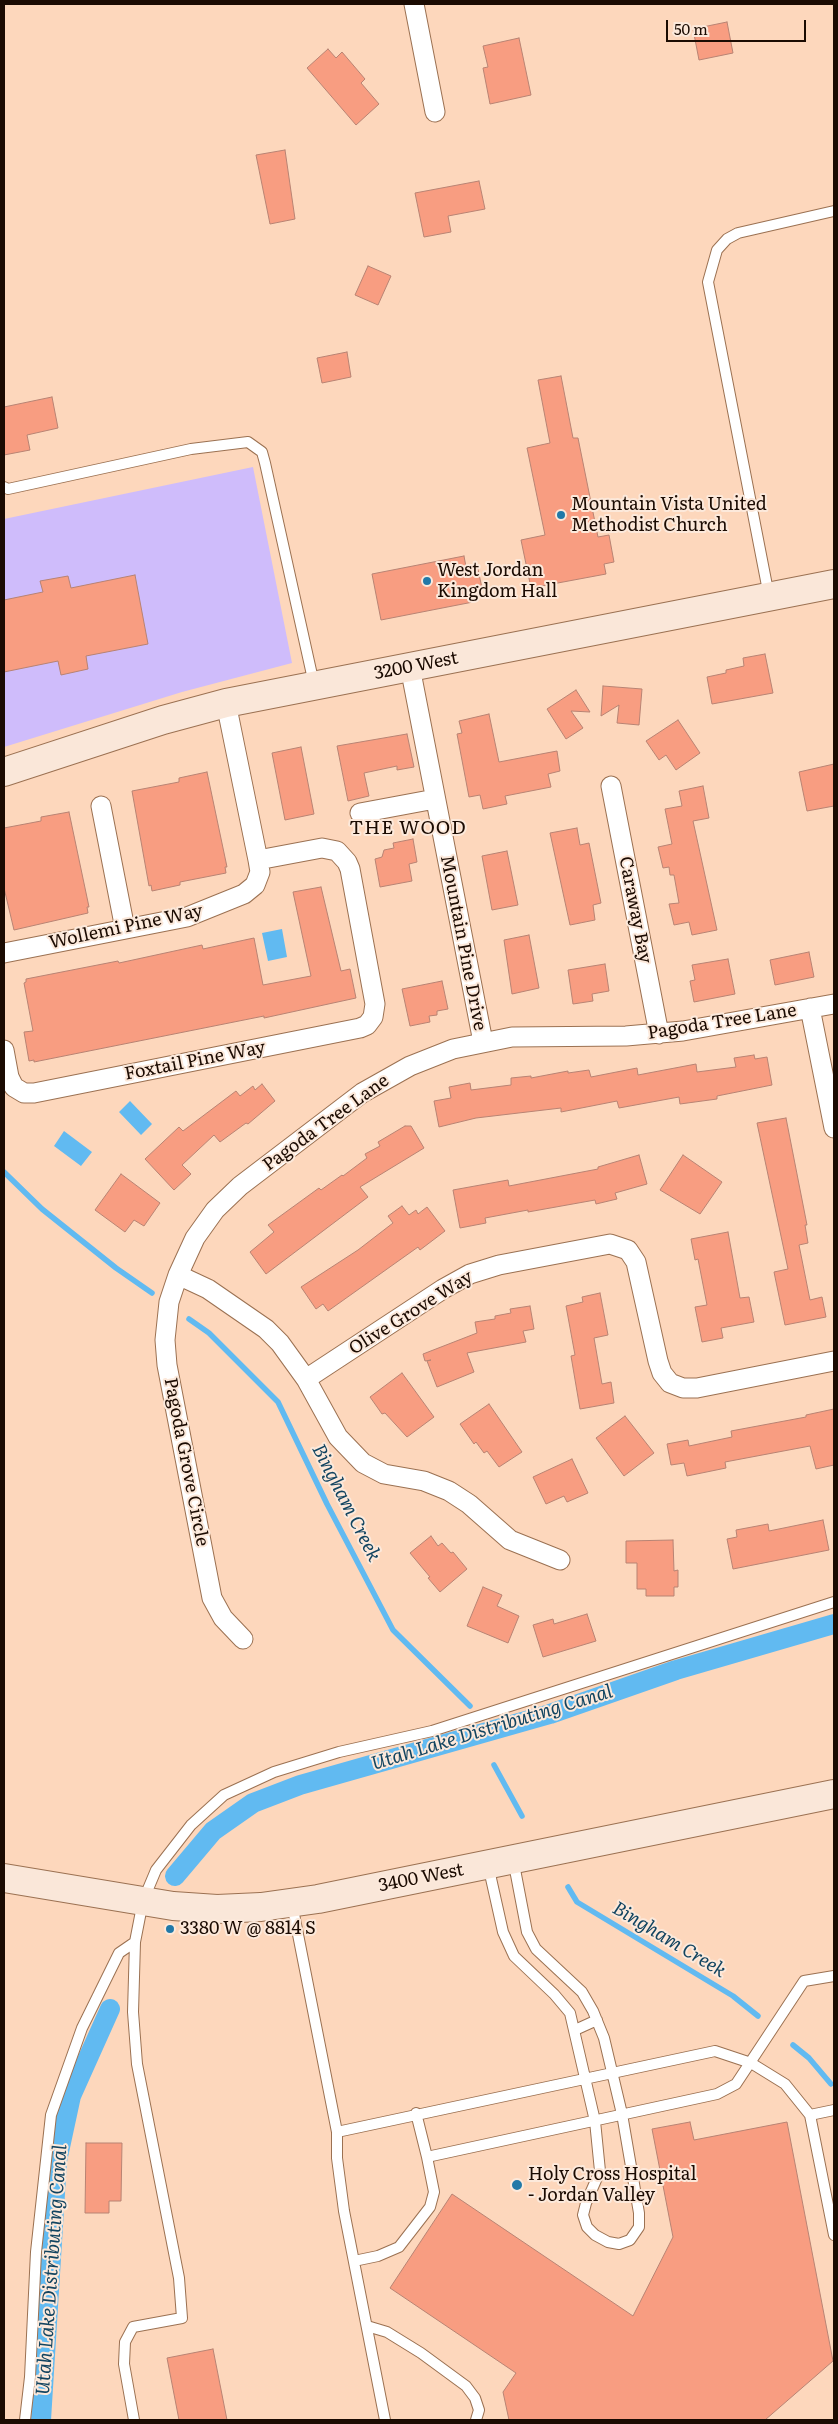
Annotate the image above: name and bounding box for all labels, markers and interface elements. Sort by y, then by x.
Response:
scale bar [668,10,808,42]
text: 50 m [674,17,708,40]
place label: Mountain Vista United Methodist Church [571,494,767,536]
marker: Mountain Vista United Methodist Church [555,509,567,521]
place label: West Jordan Kingdom Hall [437,560,557,602]
marker: West Jordan Kingdom Hall [421,575,433,587]
street label: 3200 West [372,647,460,685]
district label: THE WOOD [348,817,468,839]
street label: Mountain Pine Drive [435,854,491,1032]
street label: Caraway Bay [614,855,656,965]
street label: Wollemi Pine Way [47,900,205,954]
street label: Pagoda Tree Lane [646,1000,798,1044]
street label: Foxtail Pine Way [123,1037,267,1085]
street label: Pagoda Tree Lane [259,1070,393,1176]
street label: Olive Grove Way [345,1266,477,1360]
street label: Pagoda Grove Circle [159,1376,213,1548]
water label: Bingham Creek [307,1441,385,1565]
water label: Utah Lake Distributing Canal [369,1680,615,1776]
street label: 3400 West [377,1859,465,1897]
water label: Bingham Creek [608,1897,730,1983]
place label: 3380 W @ 8814 S [180,1918,316,1940]
marker: 3380 W @ 8814 S [164,1923,176,1935]
water label: Utah Lake Distributing Canal [32,2144,72,2396]
place label: Holy Cross Hospital - Jordan Valley [528,2164,696,2206]
marker: Holy Cross Hospital - Jordan Valley [510,2178,524,2192]

